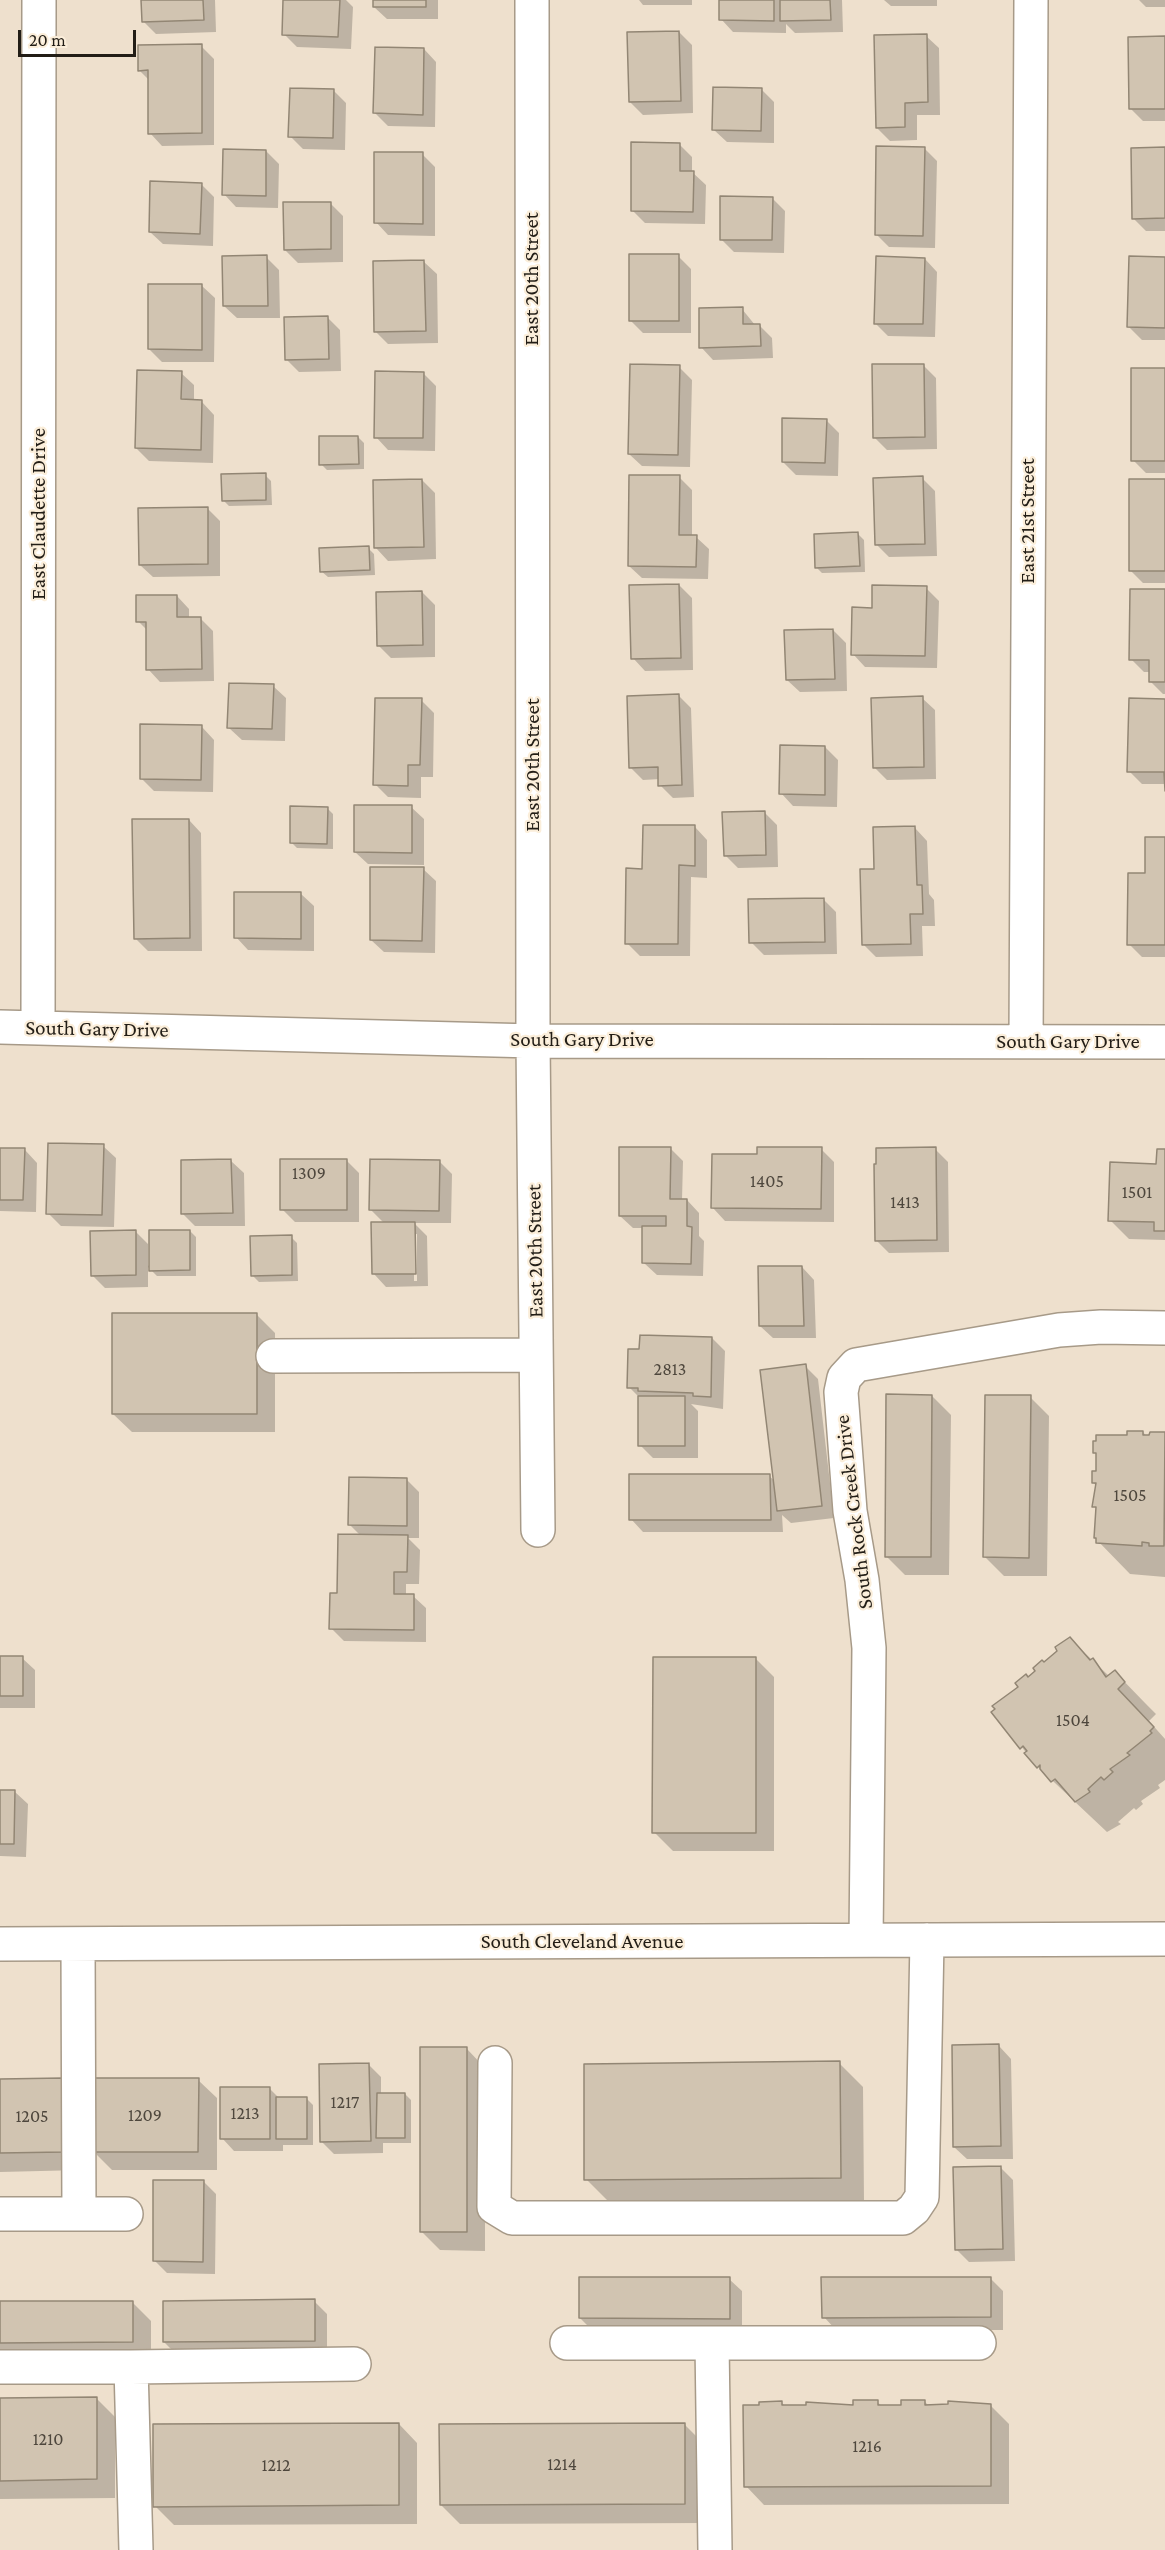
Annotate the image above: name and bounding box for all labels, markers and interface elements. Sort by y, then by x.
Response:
scale bar [21,18,140,56]
text: 20 m [29,30,66,50]
street label: East 20th Street [519,212,545,346]
street label: East Claudette Drive [26,428,52,600]
street label: East 21st Street [1015,458,1041,584]
street label: East 20th Street [520,698,546,832]
street label: South Gary Drive [25,1015,169,1043]
street label: South Gary Drive [510,1027,654,1053]
street label: South Gary Drive [996,1029,1140,1055]
house number: 1309 [292,1162,326,1184]
house number: 1405 [750,1170,784,1192]
house number: 1501 [1122,1181,1152,1203]
street label: East 20th Street [521,1184,549,1318]
house number: 1413 [890,1191,920,1213]
house number: 2813 [654,1358,686,1380]
street label: South Rock Creek Drive [830,1413,878,1611]
house number: 1505 [1113,1484,1147,1506]
house number: 1504 [1056,1709,1090,1731]
street label: South Cleveland Avenue [481,1929,683,1955]
house number: 1217 [331,2091,359,2113]
house number: 1213 [230,2102,260,2124]
house number: 1209 [128,2104,162,2126]
house number: 1205 [15,2105,49,2127]
house number: 1210 [33,2428,63,2450]
house number: 1216 [852,2435,882,2457]
house number: 1214 [547,2453,577,2475]
house number: 1212 [261,2454,291,2476]

